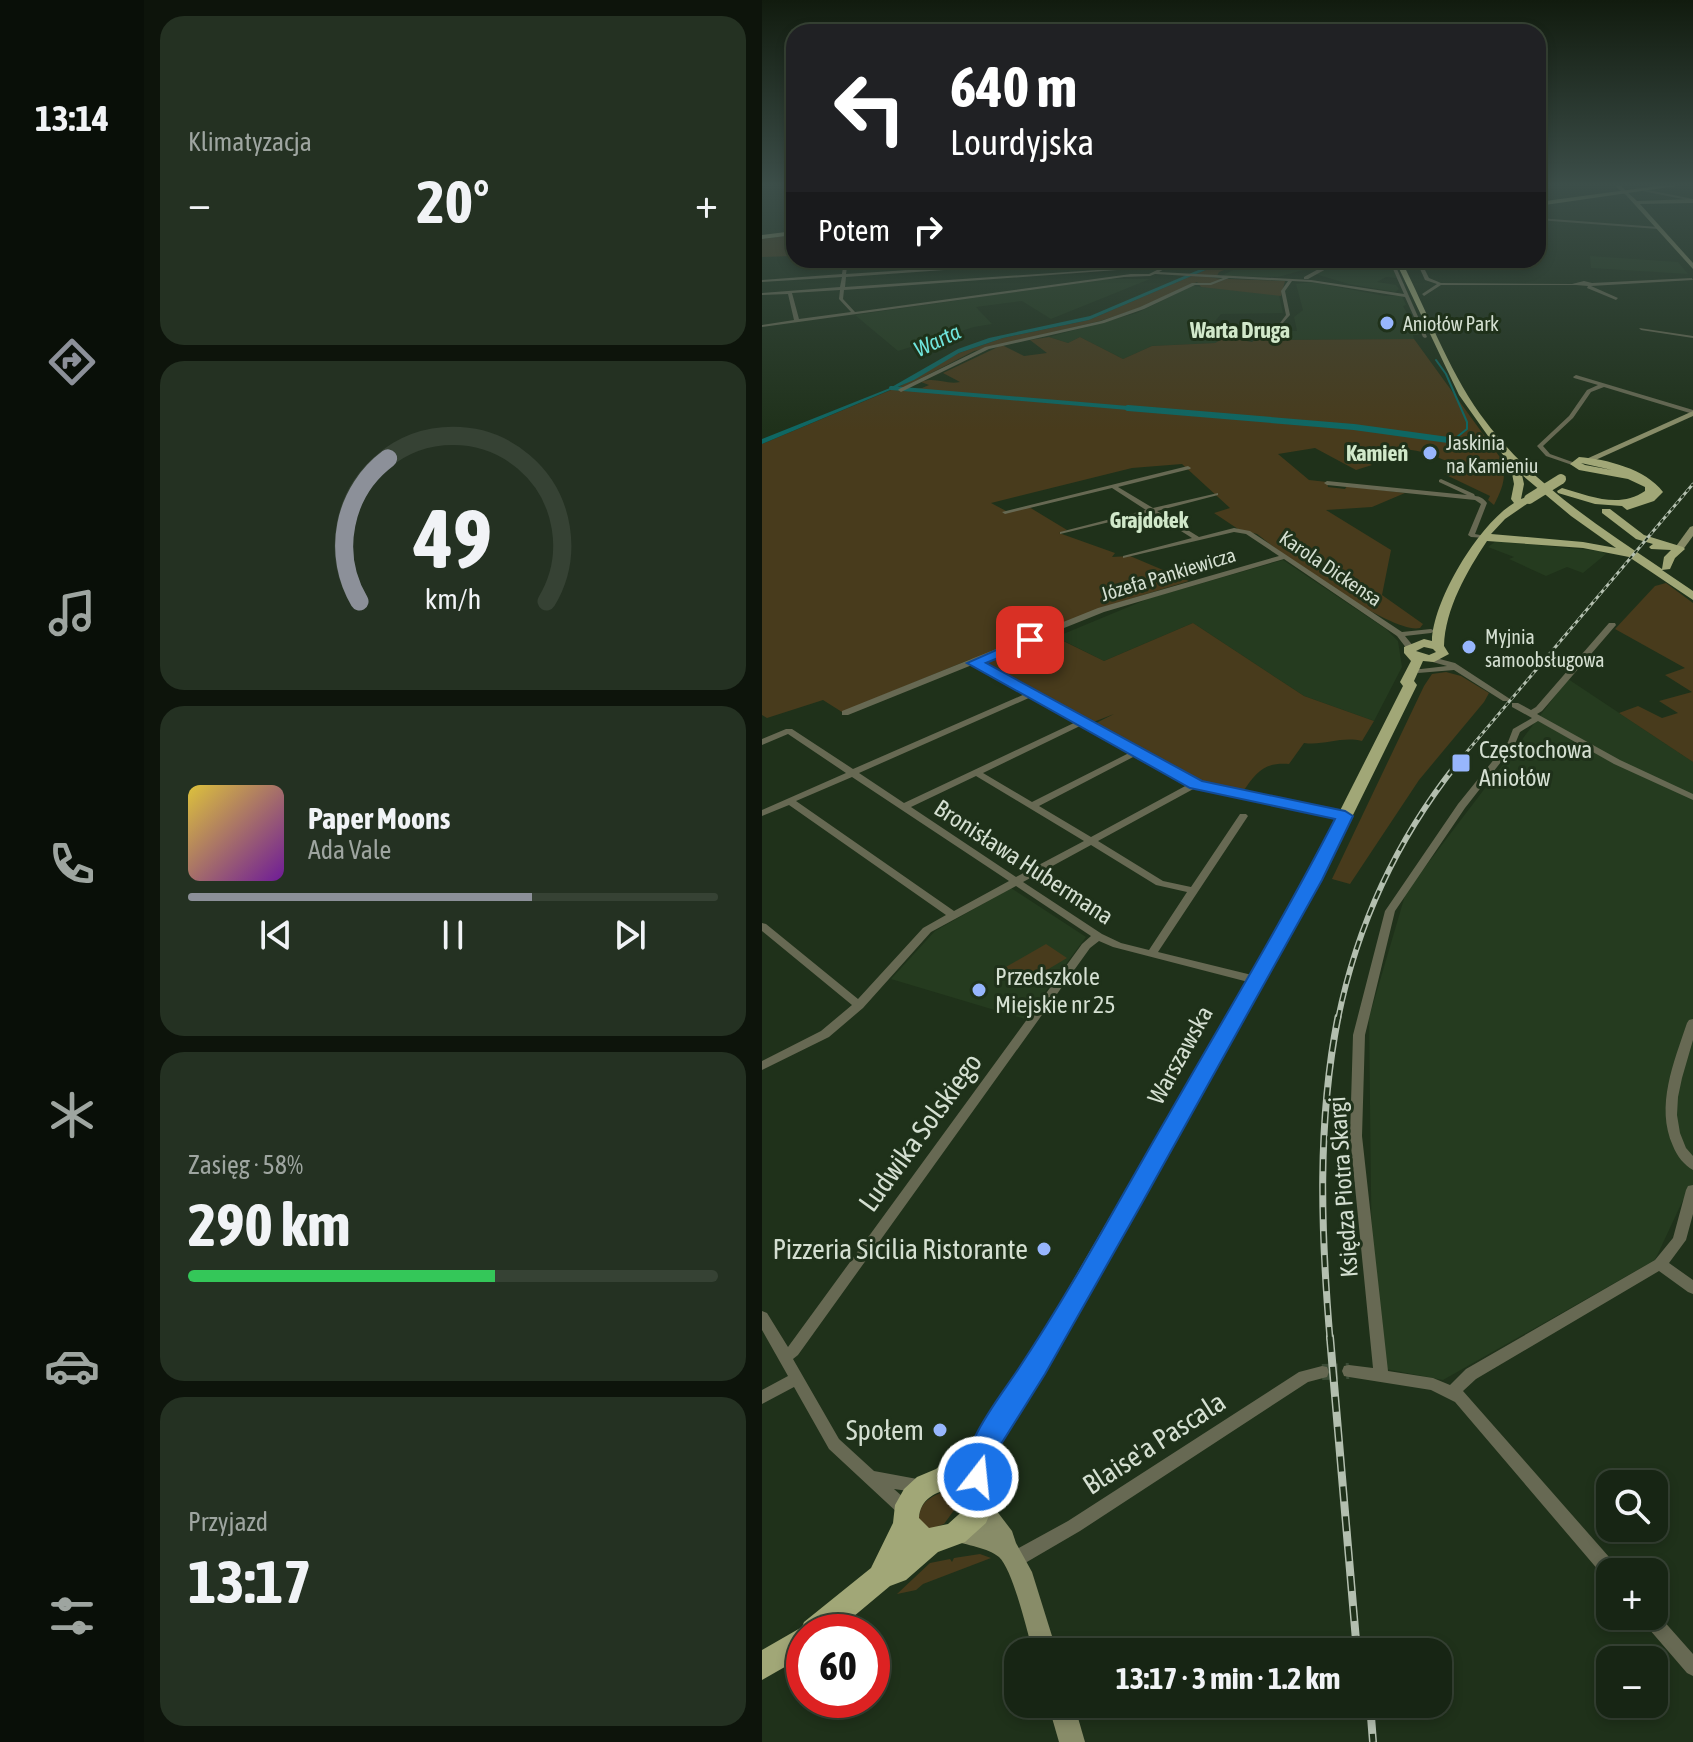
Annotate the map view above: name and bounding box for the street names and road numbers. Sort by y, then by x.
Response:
street label: Karola Dickensa [1276,525,1386,611]
street label: Józefa Pankiewicza [1098,543,1238,605]
street label: Bronisława Hubermana [930,794,1118,930]
street label: Warszawska [1142,1001,1218,1109]
street label: Ludwika Solskiego [852,1047,988,1217]
street label: Księdza Piotra Skargi [1323,1096,1363,1278]
street label: Blaise'a Pascala [1077,1385,1231,1501]

